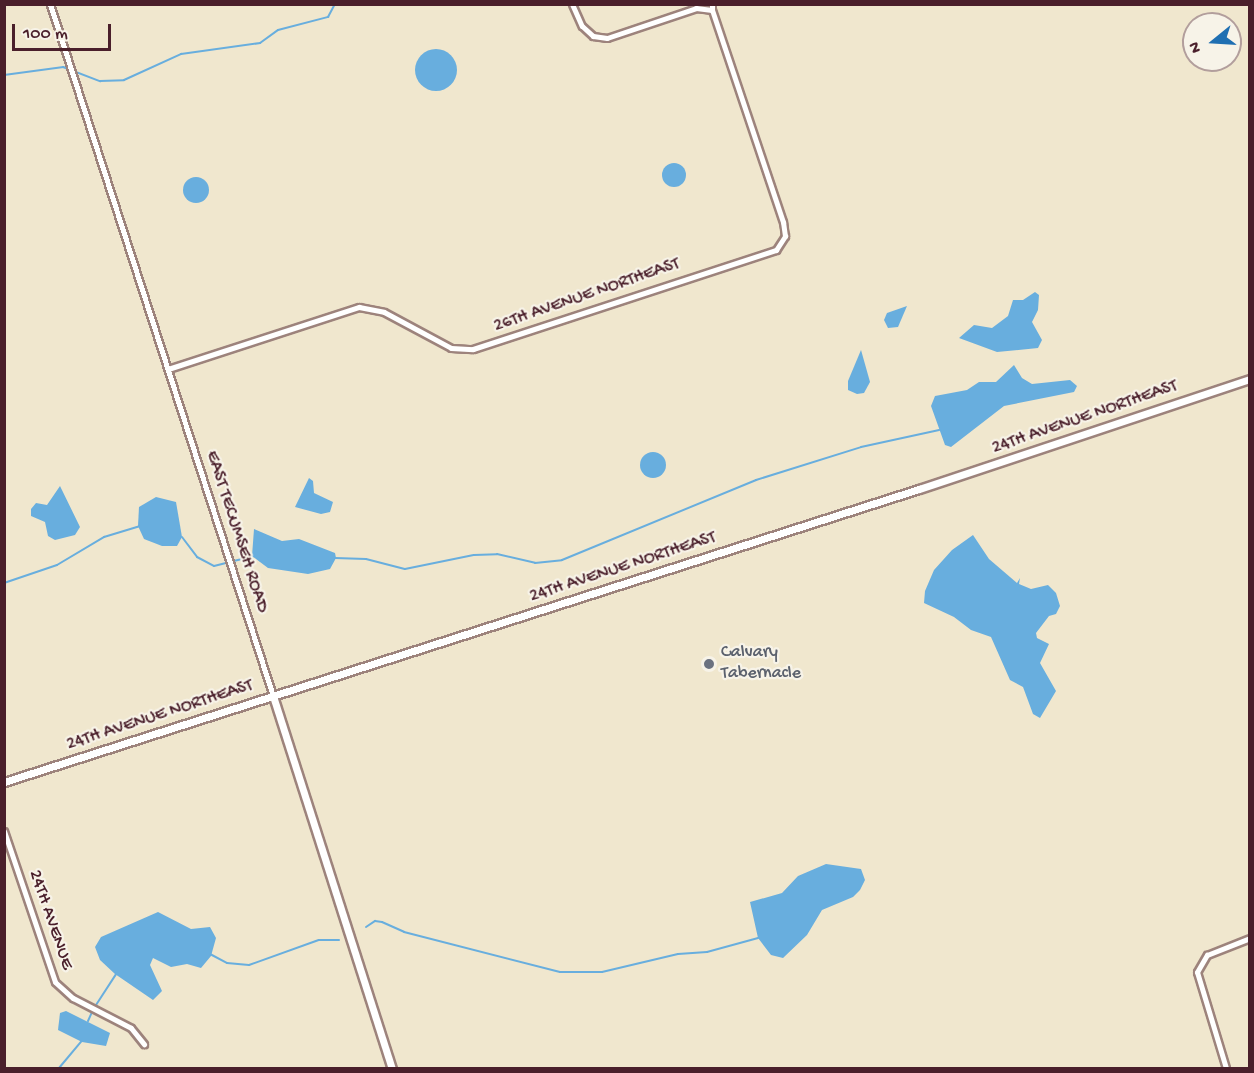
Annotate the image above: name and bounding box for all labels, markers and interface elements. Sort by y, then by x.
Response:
scale bar [15,12,114,50]
north arrow [1182,12,1242,72]
text: 100 m [23,24,68,45]
text: N [1186,39,1207,55]
street label: 26TH AVENUE NORTHEAST [491,254,683,338]
street label: 24TH AVENUE NORTHEAST [989,376,1181,460]
street label: EAST TECUMSEH ROAD [200,448,272,616]
street label: 24TH AVENUE NORTHEAST [527,528,719,608]
place label: Calvary Tabernacle [721,643,801,686]
marker: Calvary Tabernacle [702,657,716,671]
street label: 24TH AVENUE NORTHEAST [64,676,256,756]
street label: 24TH AVENUE [23,867,77,973]

